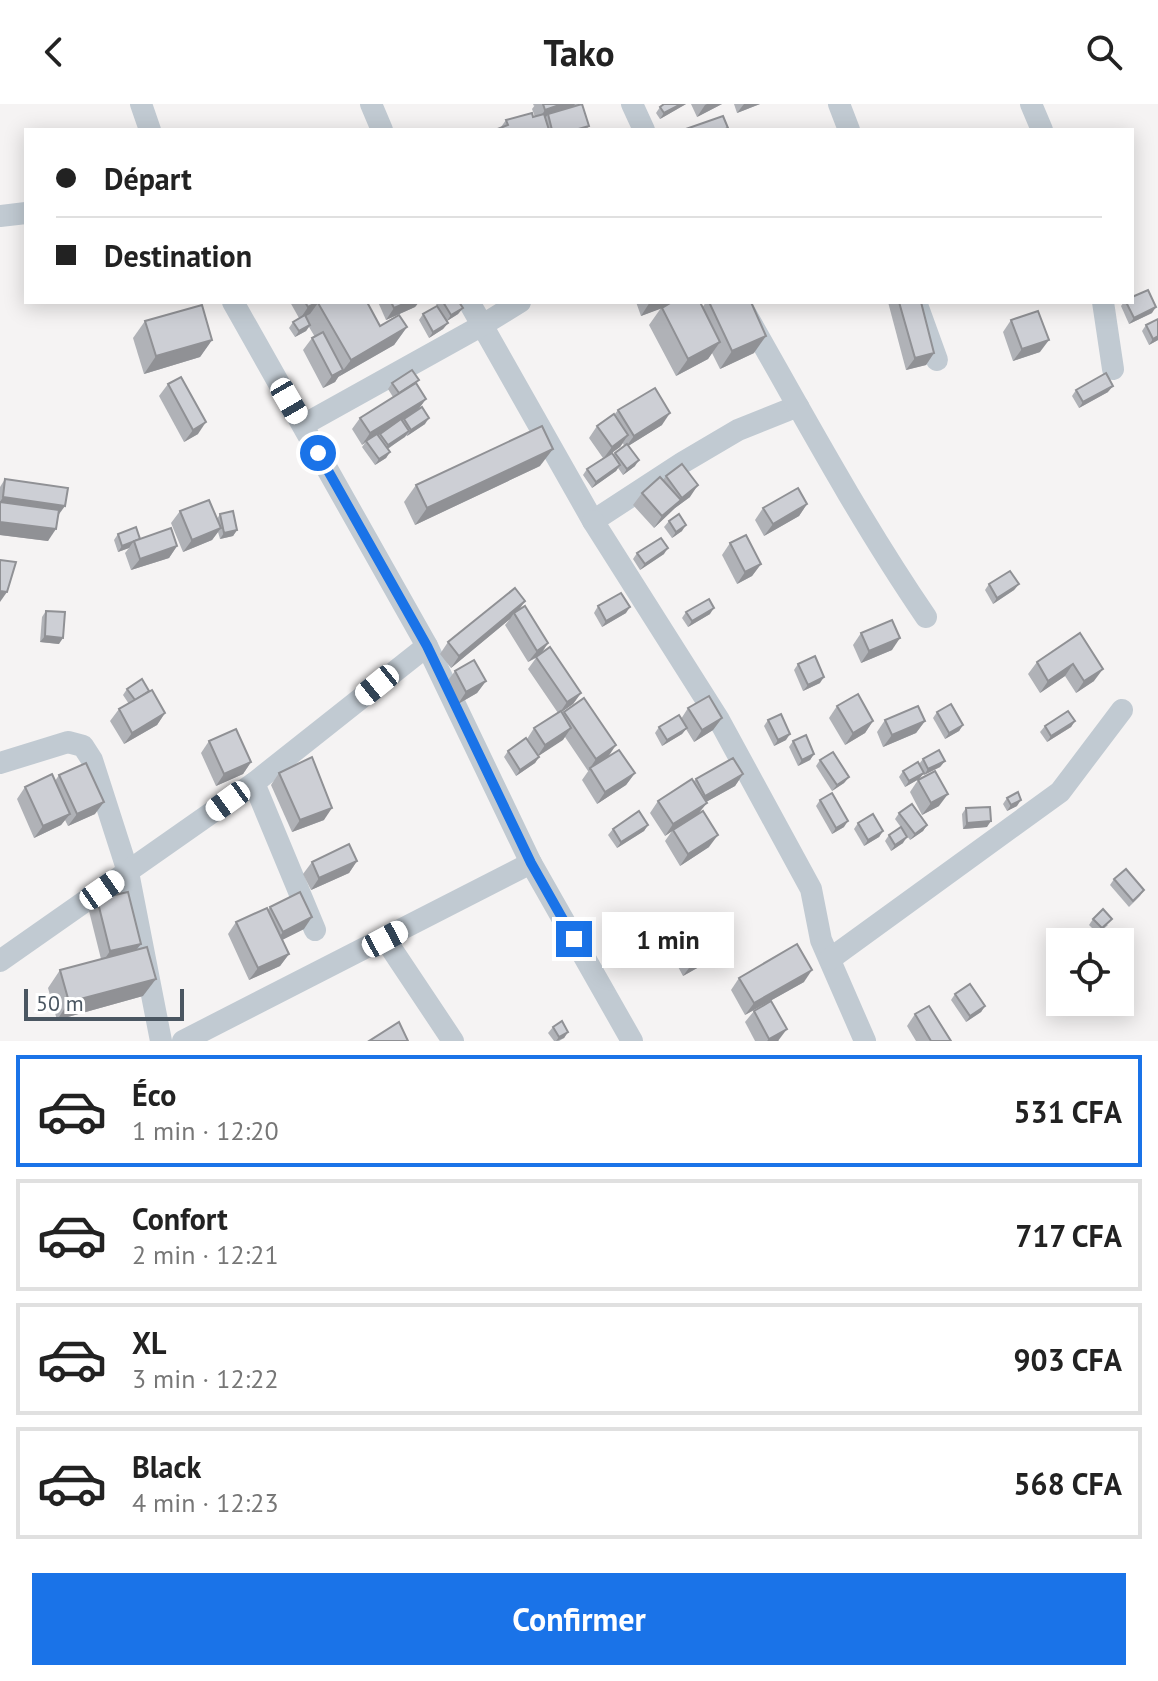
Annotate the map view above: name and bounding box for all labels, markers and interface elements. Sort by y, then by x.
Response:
text: Tako [543,29,615,76]
icon: back [32,30,76,74]
icon: search [1082,30,1126,74]
text: Départ [104,159,192,198]
text: Destination [104,236,252,275]
car [267,374,311,428]
route start [300,435,336,471]
car [351,661,403,709]
car [202,777,254,825]
car [75,866,129,914]
callout: 1 min [602,911,734,967]
car [358,917,412,961]
route end [556,921,592,957]
text: 1 min [636,923,700,956]
map controls [1046,928,1134,1016]
button: locate [1046,928,1134,1016]
scale bar [24,985,184,1021]
text: 50 m [36,989,84,1017]
icon: car [36,1075,108,1147]
text: Éco [132,1075,176,1114]
text: 531 CFA [1014,1092,1122,1131]
text: 1 min · 12:20 [132,1114,279,1147]
icon: car [36,1199,108,1271]
text: Confort [132,1199,228,1238]
text: 717 CFA [1015,1216,1122,1255]
text: 2 min · 12:21 [132,1238,279,1271]
icon: car [36,1323,108,1395]
text: XL [132,1323,166,1362]
text: 903 CFA [1014,1340,1122,1379]
text: 3 min · 12:22 [132,1362,279,1395]
icon: car [36,1447,108,1519]
text: Black [132,1447,201,1486]
text: 568 CFA [1014,1464,1122,1503]
text: 4 min · 12:23 [132,1486,279,1519]
button: Confirmer [32,1573,1126,1665]

